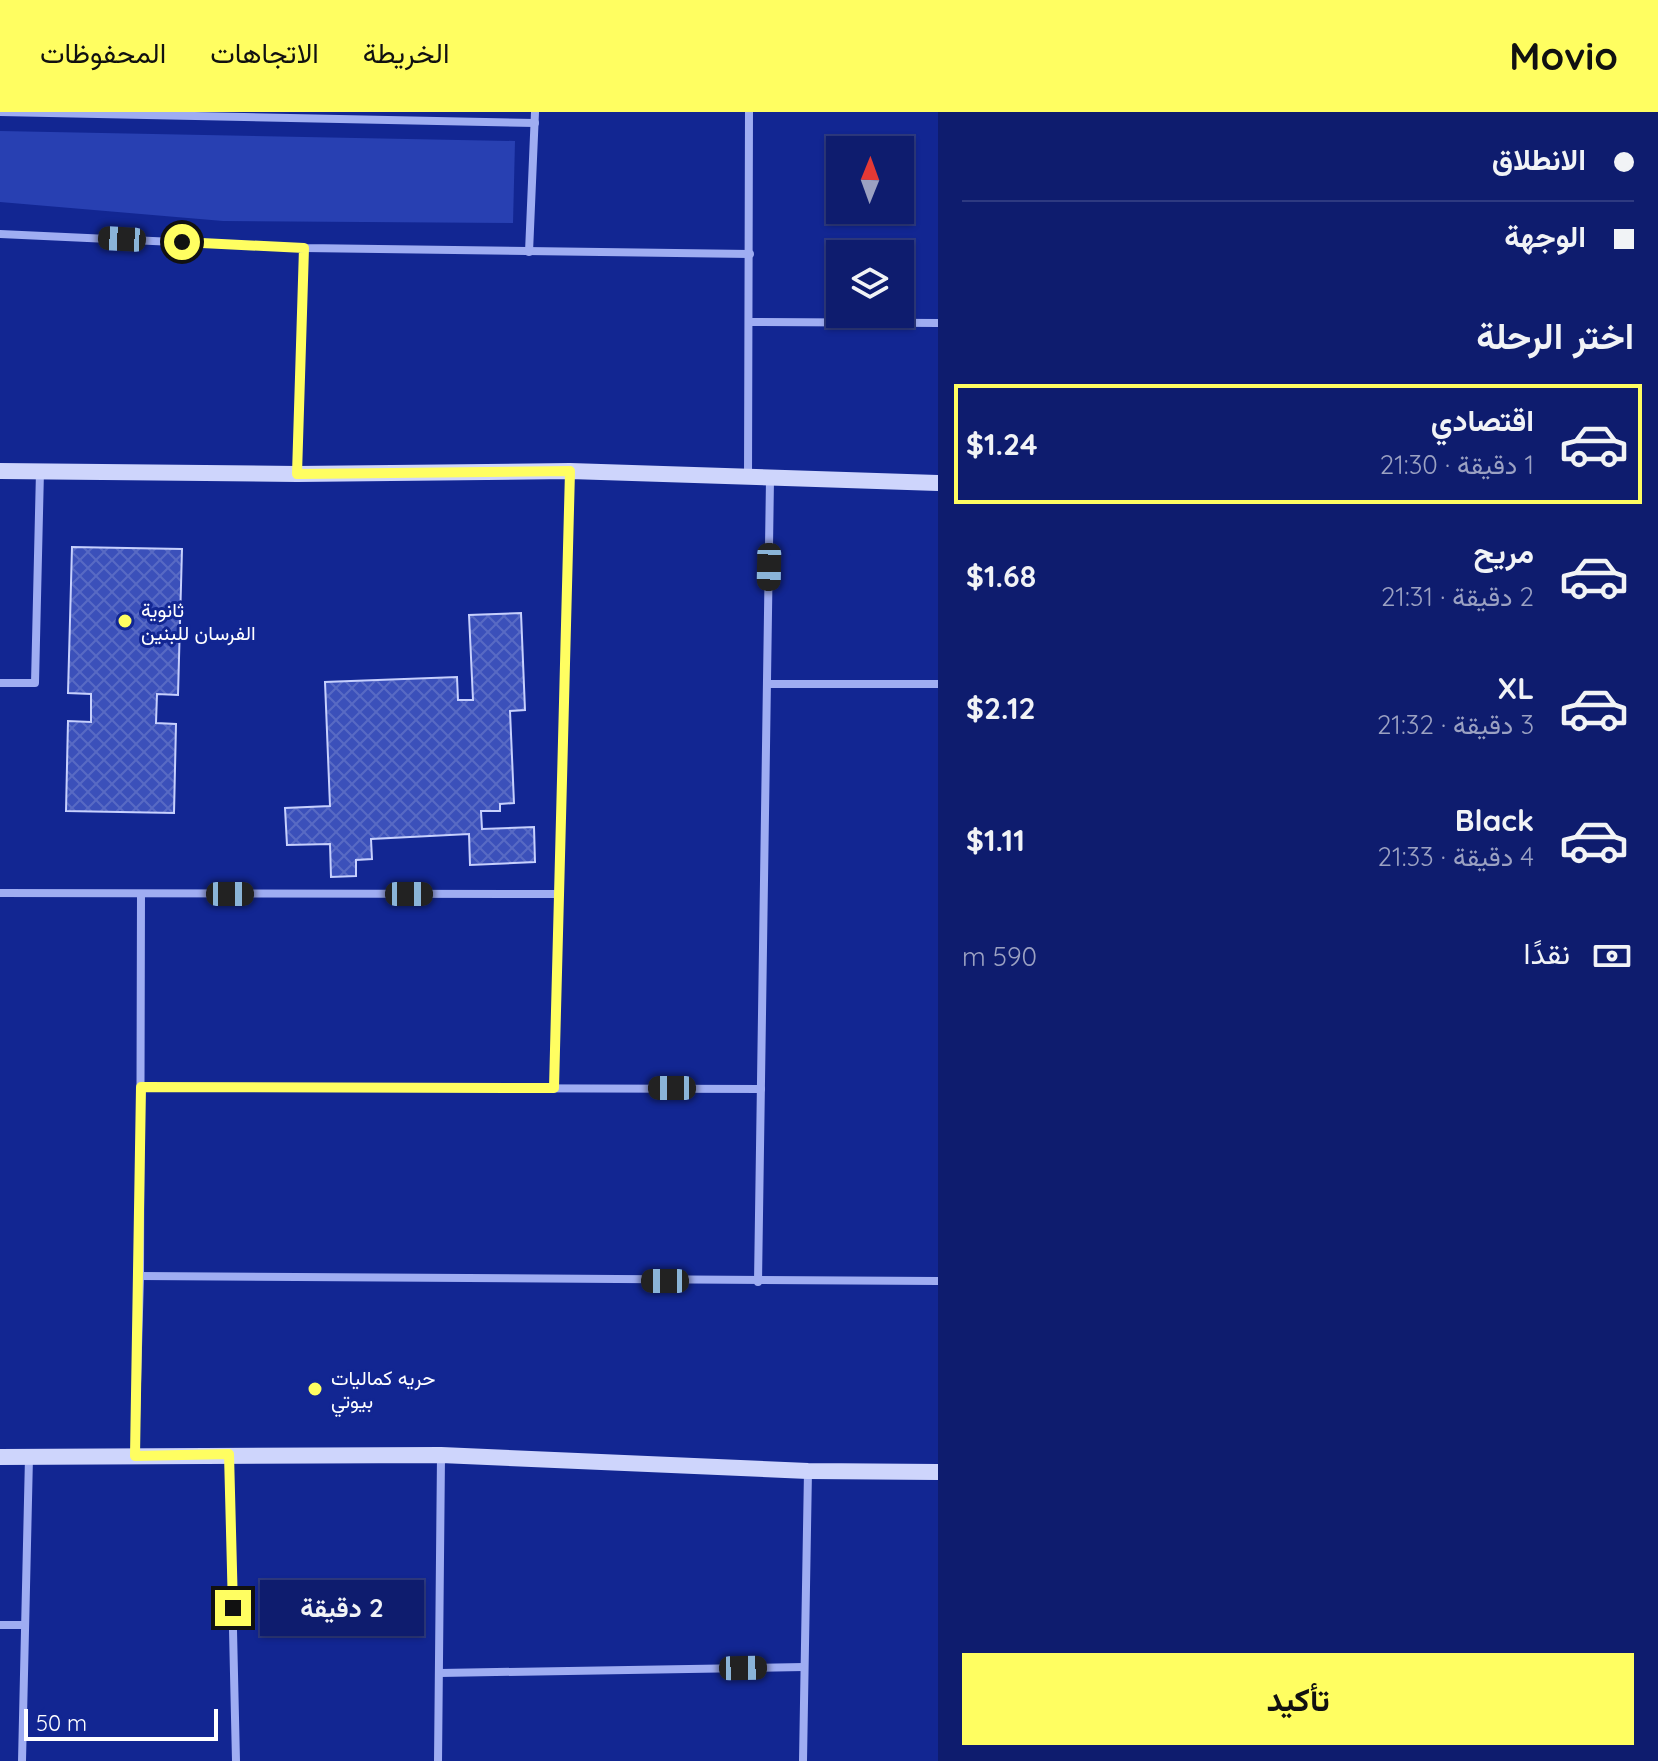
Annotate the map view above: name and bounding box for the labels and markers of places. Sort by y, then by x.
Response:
place label: ثانوية الفرسان للبنين [141,597,256,646]
marker: ثانوية الفرسان للبنين [116,612,134,630]
place label: حريه كماليات بيوتي [331,1365,436,1418]
marker: حريه كماليات بيوتي [306,1380,324,1398]

